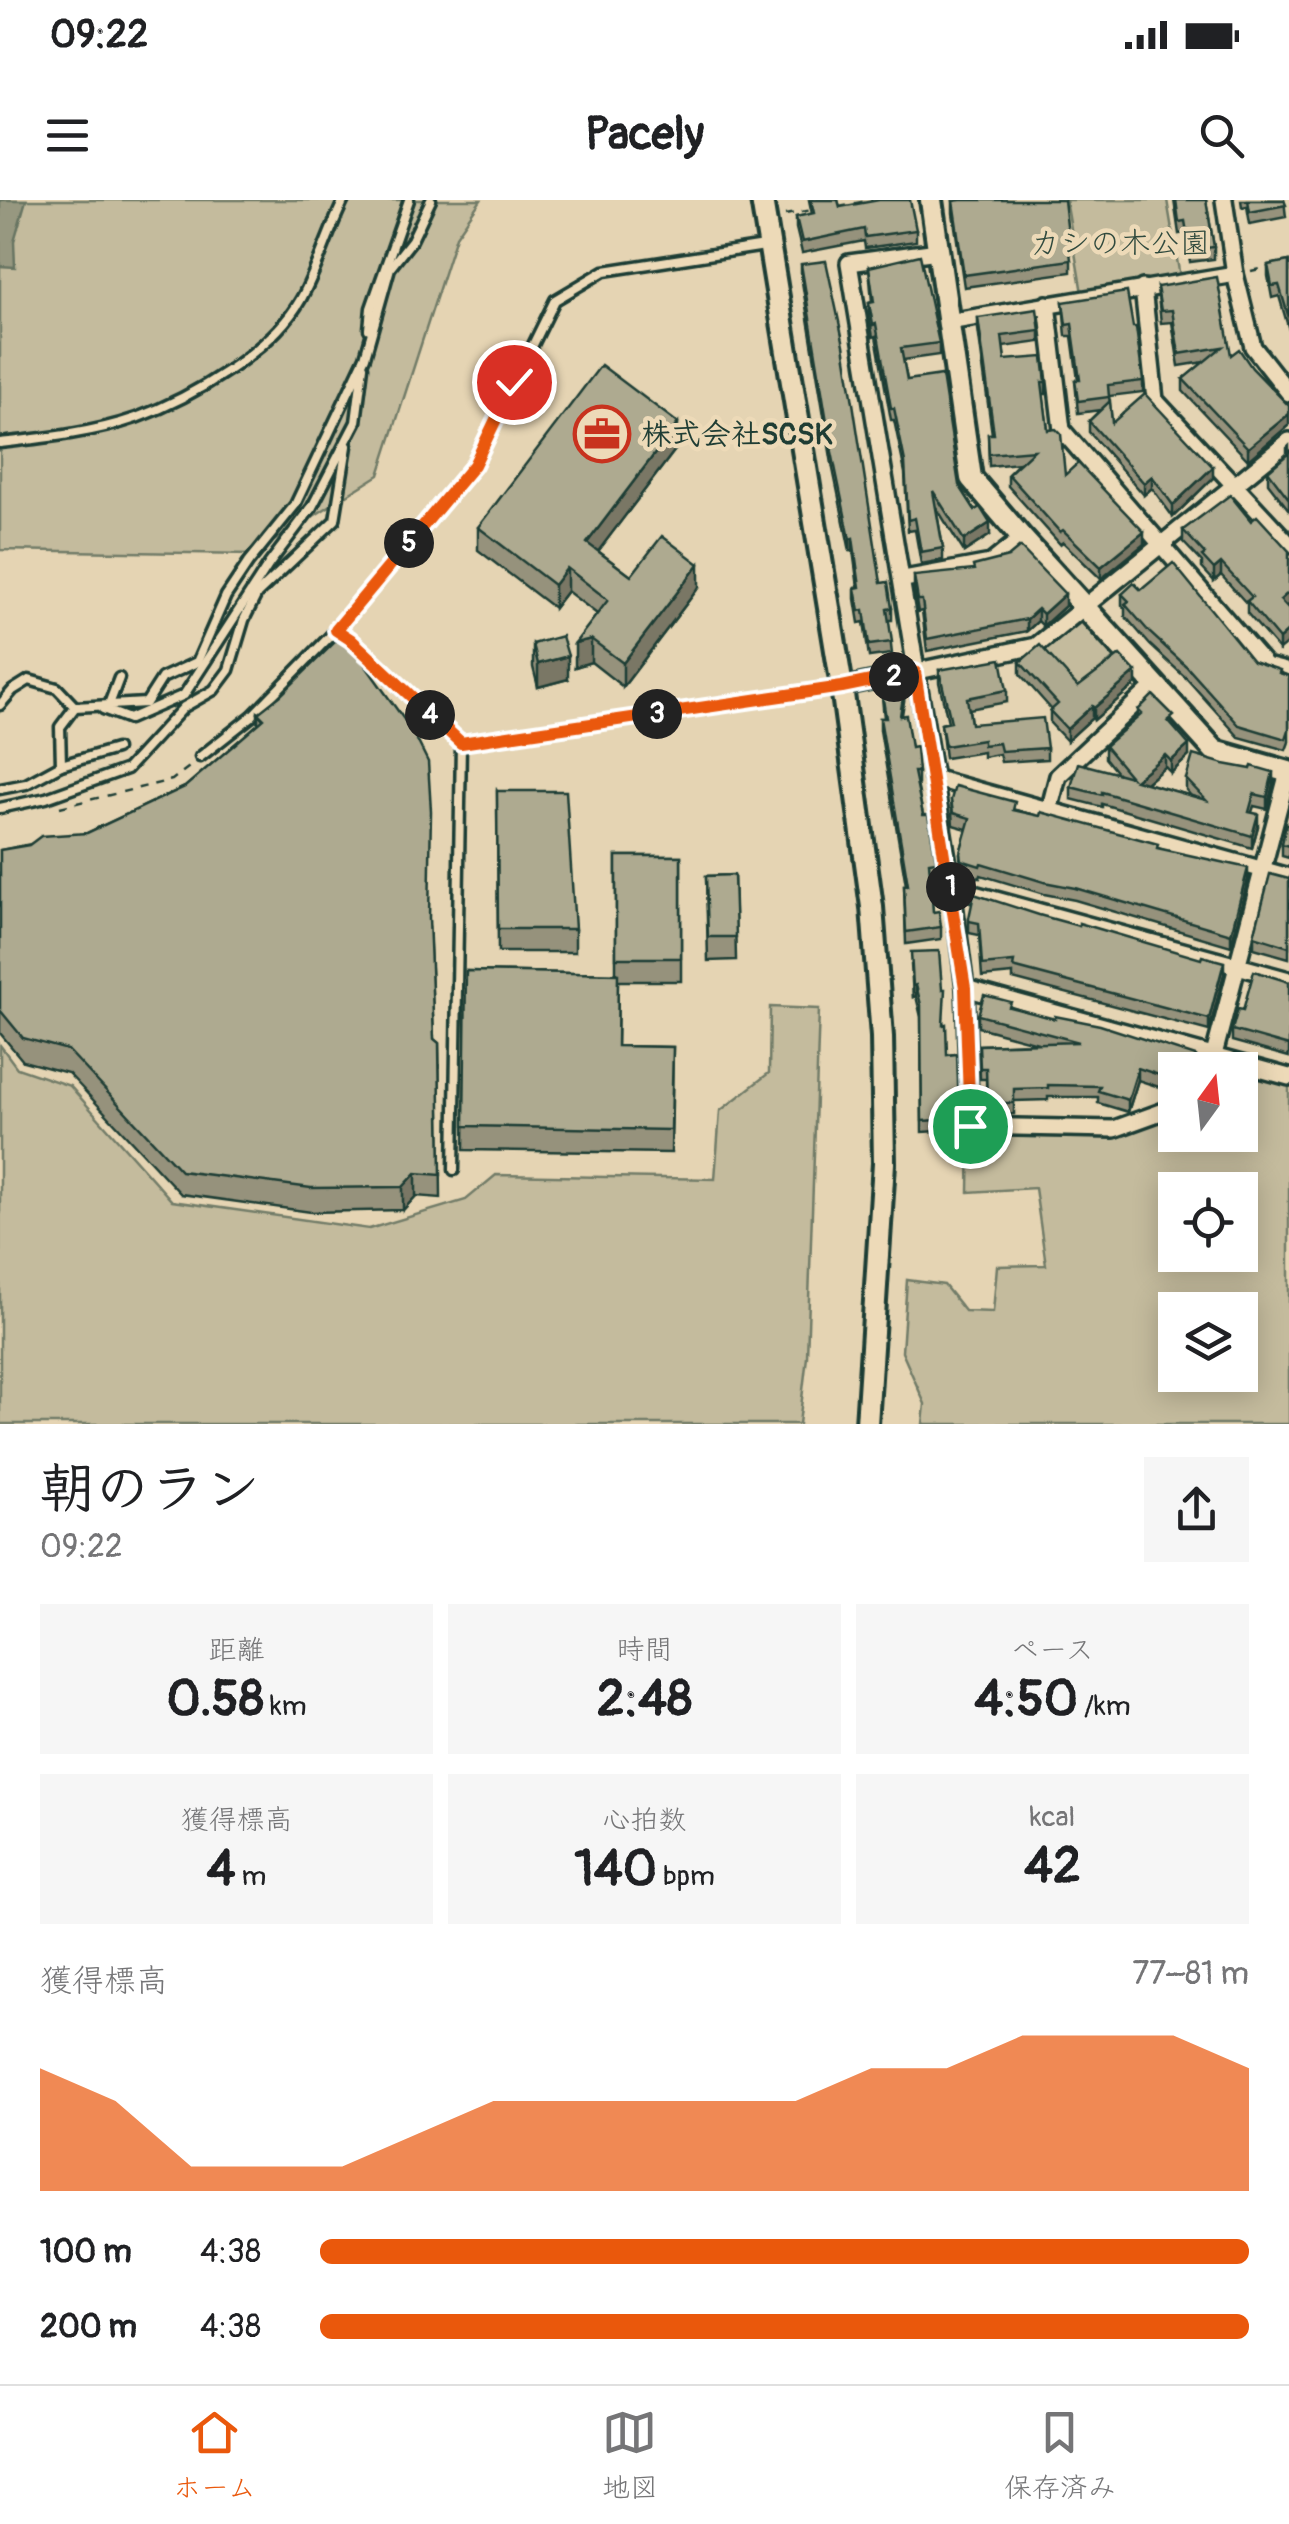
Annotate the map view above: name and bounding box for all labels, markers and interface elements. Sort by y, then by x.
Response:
text: 09:22 [50,11,148,59]
text: Pacely [585,107,704,163]
icon: menu [40,108,95,163]
icon: search [1194,108,1249,163]
park label: カシの木公園 [1030,225,1210,262]
pin [472,340,557,425]
icon: check [487,355,542,410]
office icon: 株式会社SCSK [572,404,632,464]
place label: 株式会社SCSK [641,416,833,453]
pin: 5 [384,518,434,568]
text: 5 [401,525,417,560]
pin: 2 [869,652,919,702]
text: 2 [886,659,902,694]
pin: 3 [632,689,682,739]
pin: 4 [405,690,455,740]
text: 3 [649,696,665,731]
text: 4 [422,697,438,732]
pin: 1 [926,862,976,912]
text: 1 [946,869,956,904]
north arrow [1158,1052,1258,1152]
map controls [1158,1052,1258,1392]
pin [928,1084,1013,1169]
icon: arrive [943,1099,998,1154]
button: locate [1158,1172,1258,1272]
button: layers [1158,1292,1258,1392]
text: 朝のラン [40,1455,260,1524]
button: share [1144,1457,1249,1562]
text: 09:22 [40,1527,123,1567]
text: 距離 [208,1633,265,1668]
text: 時間 [616,1633,673,1668]
text: ペース [1011,1633,1094,1668]
text: 0.58 [166,1668,264,1731]
text: 2:48 [597,1668,692,1731]
text: 4:50 [974,1668,1078,1731]
text: km [264,1689,307,1724]
text: /km [1078,1689,1131,1724]
text: kcal [1030,1800,1075,1835]
text: 獲得標高 [180,1803,293,1838]
text: 心拍数 [602,1803,687,1838]
text: 42 [1024,1835,1081,1898]
text: 4 [207,1838,236,1901]
text: 140 [574,1838,657,1901]
text: m [236,1859,266,1894]
text: bpm [657,1859,715,1894]
text: 77–81 m [1132,1954,1249,1994]
text: 獲得標高 [40,1961,168,2001]
text: 100 m [40,2232,132,2272]
text: 4:38 [200,2232,261,2272]
text: 200 m [40,2307,137,2347]
text: 4:38 [200,2307,261,2347]
tab: ホーム [173,2405,256,2506]
tab: 地図 [602,2405,658,2506]
tab: 保存済み [1004,2405,1116,2506]

